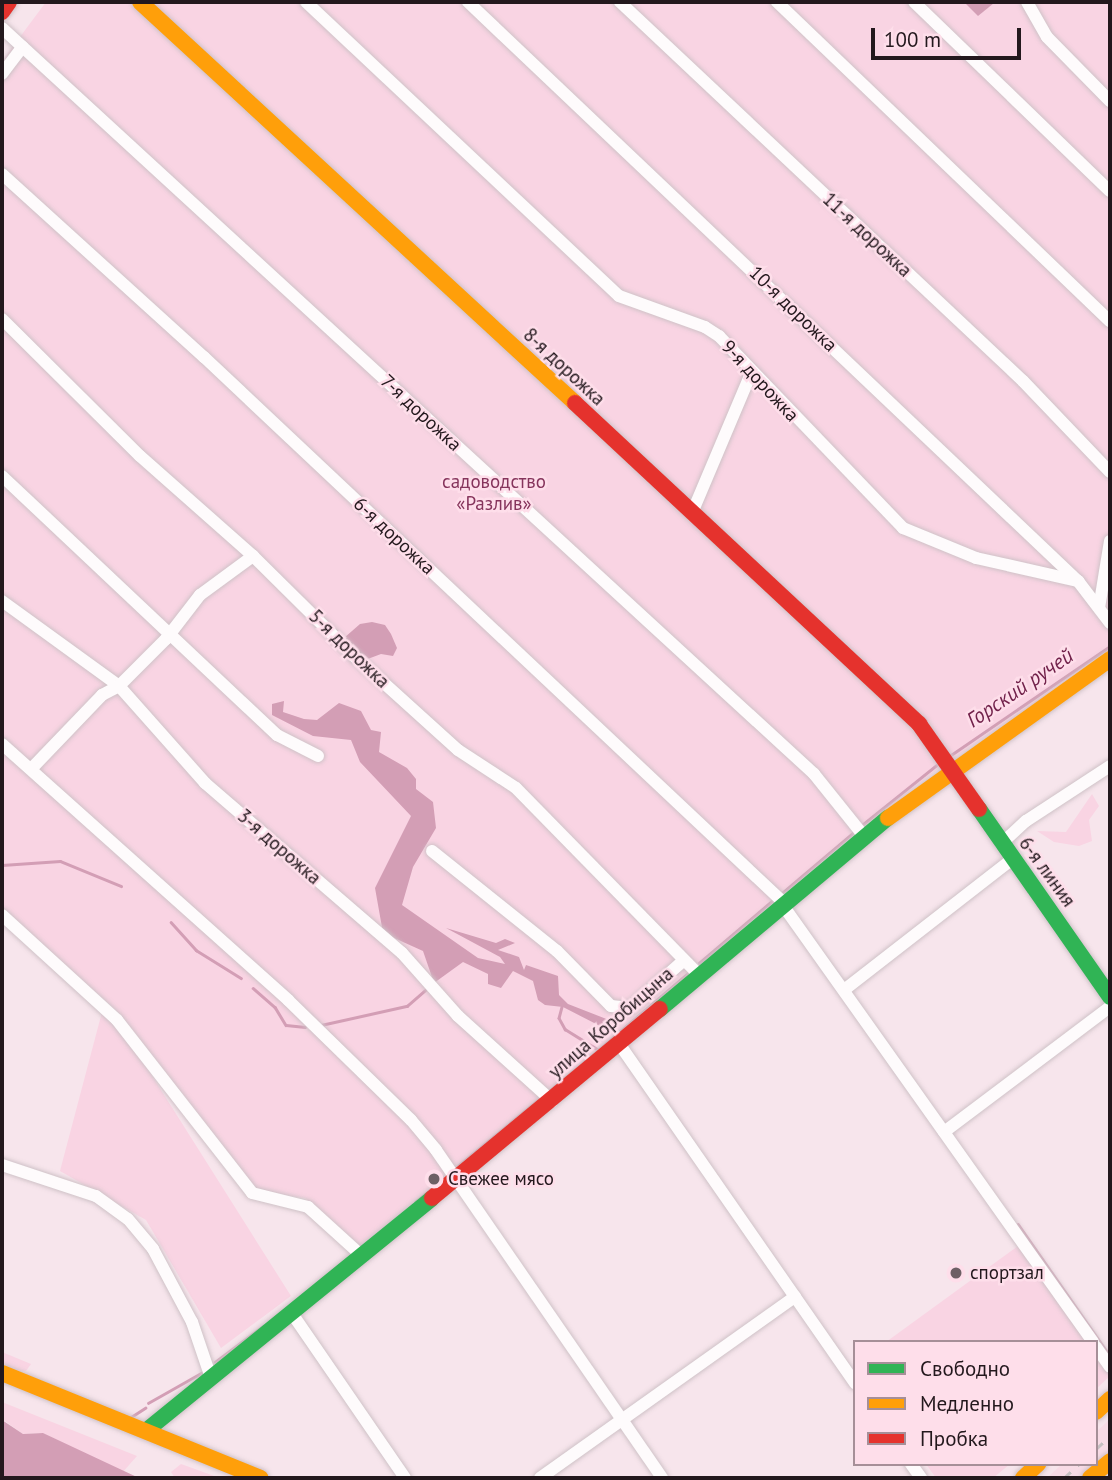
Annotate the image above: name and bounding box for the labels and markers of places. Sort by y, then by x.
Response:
place label: Свежее мясо [448,1168,554,1190]
marker: Свежее мясо [426,1171,442,1187]
place label: спортзал [970,1262,1044,1284]
marker: спортзал [948,1265,964,1281]

